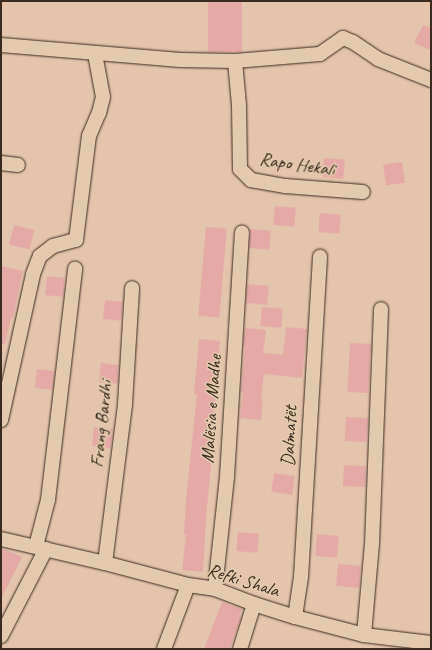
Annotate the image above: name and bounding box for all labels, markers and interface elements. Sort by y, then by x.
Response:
street label: Rapo Hekali [258,148,336,182]
street label: Malësia e Madhe [197,354,227,464]
street label: Frang Bardhi [86,379,118,469]
street label: Dalmatët [277,405,303,467]
street label: Refki Shala [204,559,282,603]

